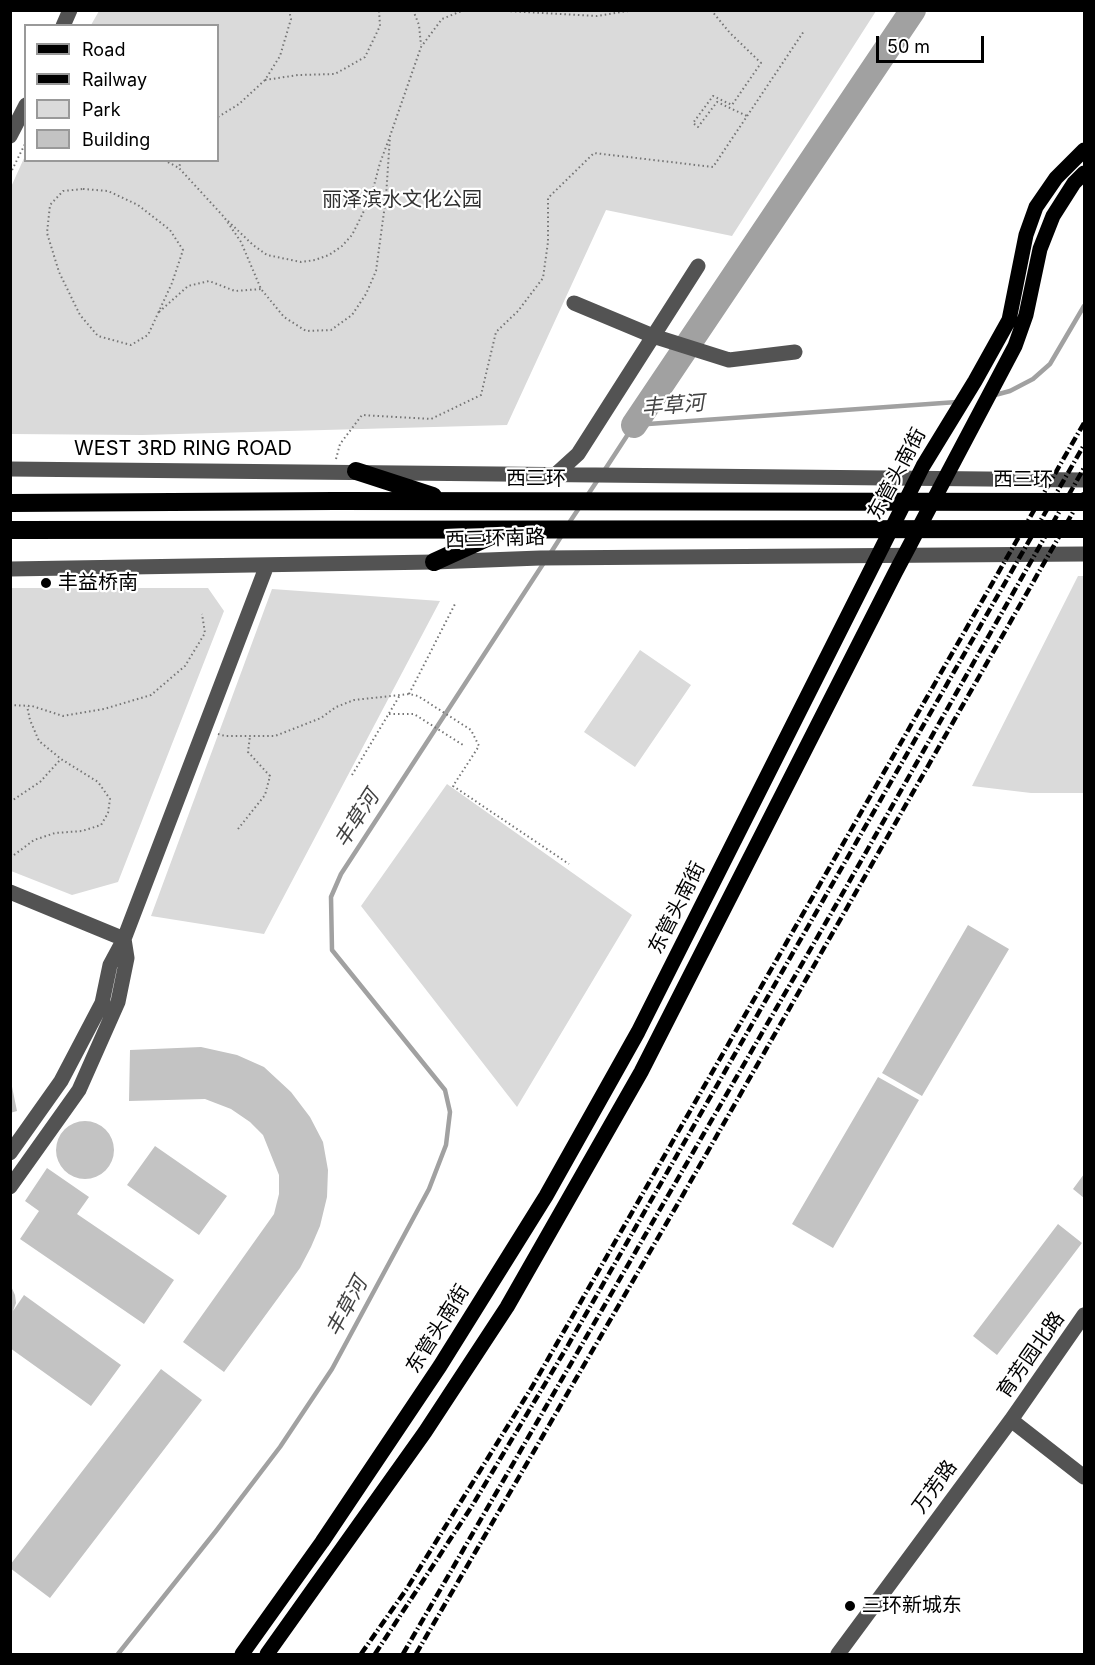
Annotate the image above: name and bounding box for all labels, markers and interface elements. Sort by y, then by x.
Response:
legend [24,24,219,162]
scale bar [879,24,987,62]
text: 50 m [887,36,930,57]
text: Road [82,39,125,60]
text: Railway [82,69,147,90]
text: Park [82,99,121,120]
text: Building [82,129,150,150]
park label: 丽泽滨水文化公园 [322,188,482,212]
water label: 丰草河 [641,391,705,421]
street label: 东管头南街 [863,424,931,524]
street label: WEST 3RD RING ROAD [74,437,292,461]
street label: 西三环 [506,467,566,491]
street label: 西三环 [993,468,1053,492]
street label: 西三环南路 [445,525,545,553]
place label: 丰益桥南 [58,571,138,595]
marker: 丰益桥南 [39,576,53,590]
water label: 丰草河 [329,786,385,852]
street label: 东管头南街 [644,858,710,958]
water label: 丰草河 [321,1273,373,1341]
street label: 东管头南街 [401,1280,475,1378]
street label: 育芳园北路 [992,1307,1070,1403]
street label: 万芳路 [908,1456,962,1518]
place label: 三环新城东 [862,1594,962,1618]
marker: 三环新城东 [843,1599,857,1613]

